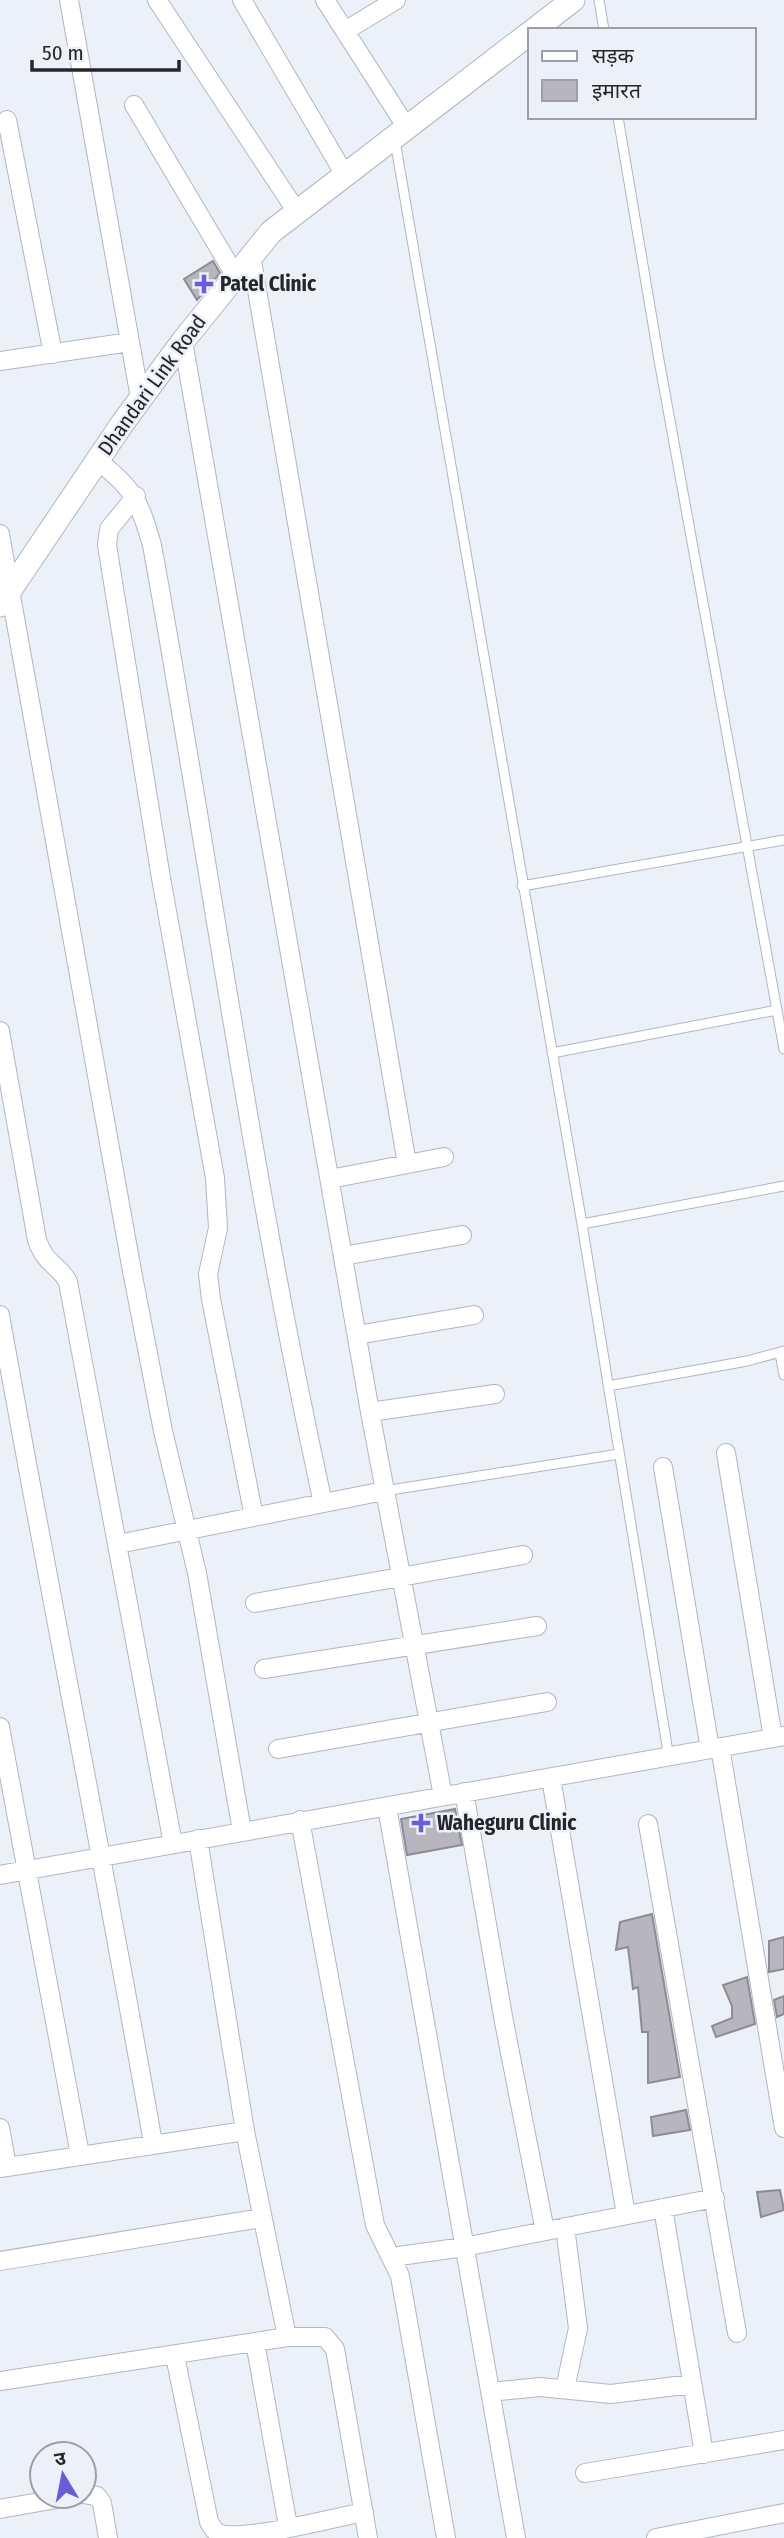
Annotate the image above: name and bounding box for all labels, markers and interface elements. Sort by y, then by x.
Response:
scale bar [32,28,178,72]
legend [528,28,756,119]
text: 50 m [42,40,84,66]
text: सड़क [592,43,634,69]
text: इमारत [592,78,642,104]
place label: Patel Clinic [220,271,317,297]
marker: Patel Clinic [194,274,214,294]
street label: Dhandari Link Road [92,310,212,460]
place label: Waheguru Clinic [437,1810,577,1836]
marker: Waheguru Clinic [411,1813,431,1833]
north arrow [28,2440,98,2510]
text: उ [53,2446,68,2471]

